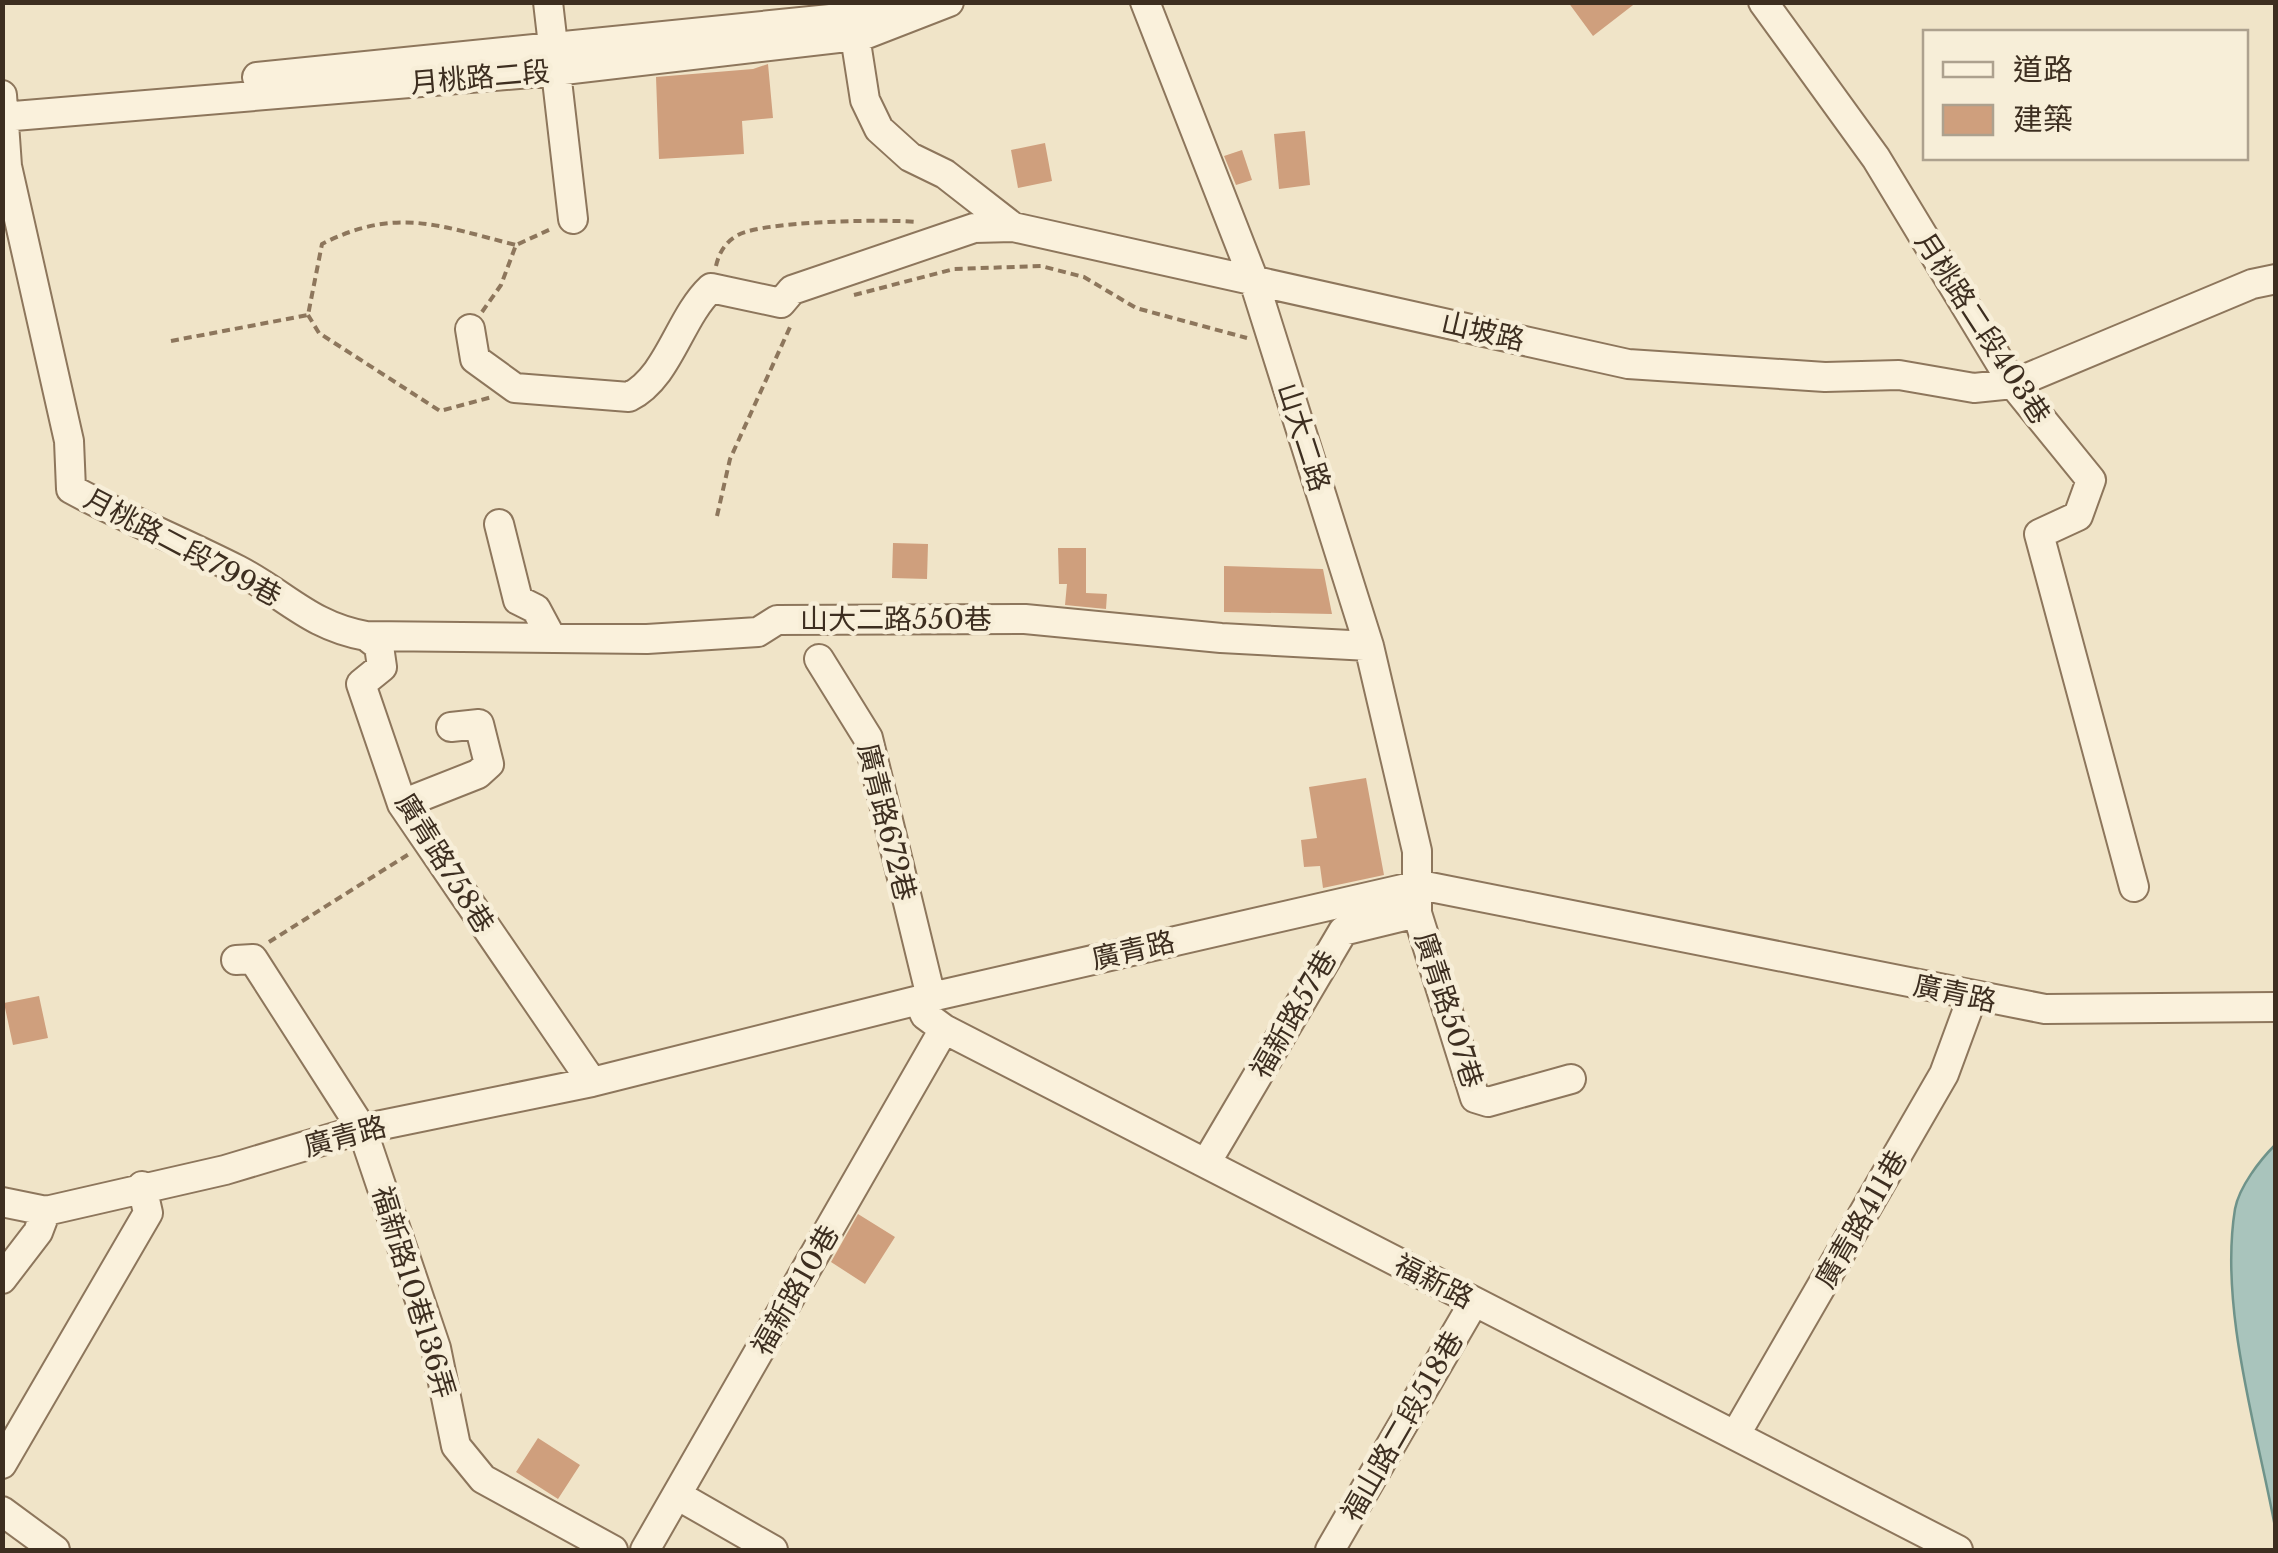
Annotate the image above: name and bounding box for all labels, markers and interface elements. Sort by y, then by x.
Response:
legend [1923,30,2248,160]
text: 道路 [2013,51,2073,88]
street label: 月桃路二段 [409,54,551,101]
text: 建築 [2013,101,2073,138]
street label: 月桃路二段403巷 [1908,226,2058,431]
street label: 山坡路 [1438,305,1528,358]
street label: 山大二路 [1270,378,1337,496]
street label: 月桃路二段799巷 [78,481,287,614]
street label: 山大二路550巷 [800,602,992,637]
street label: 廣青路672巷 [850,740,923,905]
street label: 廣青路758巷 [388,787,501,940]
street label: 廣青路 [1088,924,1178,977]
street label: 廣青路507巷 [1407,928,1490,1093]
street label: 福新路57巷 [1243,944,1344,1084]
street label: 廣青路 [1910,968,2000,1019]
street label: 廣青路 [300,1109,390,1164]
street label: 廣青路411巷 [1808,1144,1915,1294]
street label: 福新路10巷136弄 [365,1182,462,1403]
street label: 福新路10巷 [744,1219,847,1362]
street label: 福新路 [1388,1247,1479,1316]
street label: 福山路二段518巷 [1334,1325,1471,1527]

